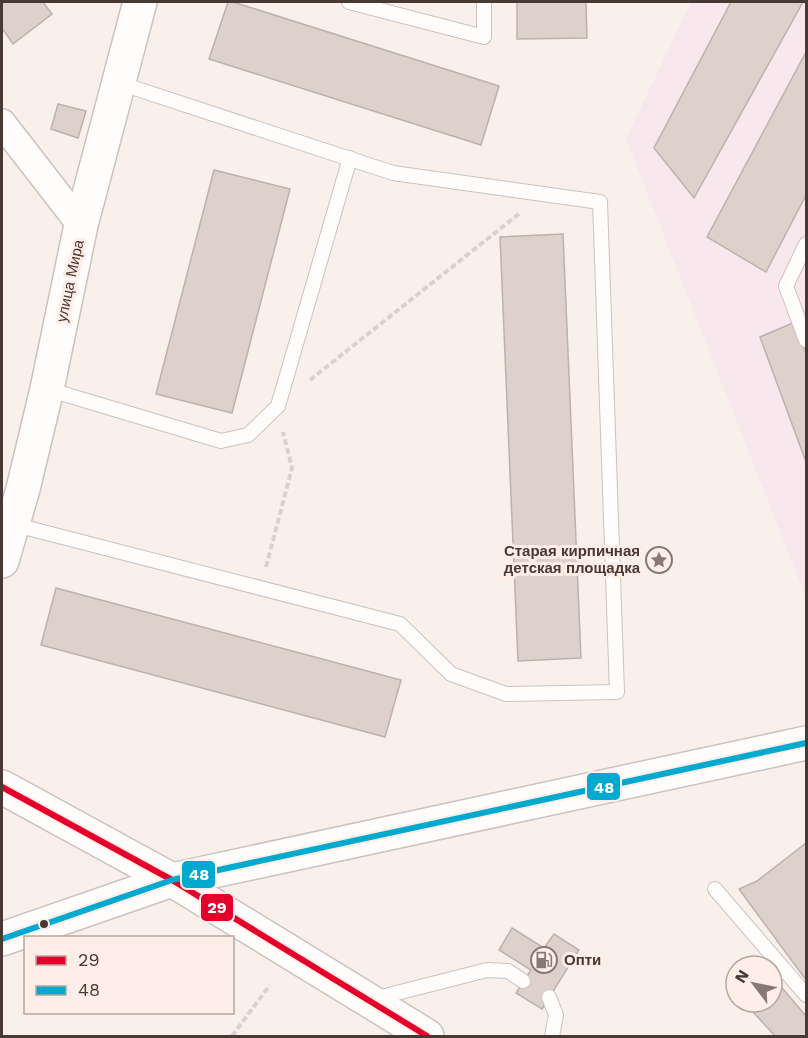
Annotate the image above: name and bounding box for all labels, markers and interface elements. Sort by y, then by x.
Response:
street label: улица Мира [52,237,88,324]
place label: Старая кирпичная детская площадка [504,542,641,577]
place icon: Старая кирпичная детская площадка [644,545,674,575]
line badge: 48 [586,772,621,801]
text: 48 [594,778,614,797]
line badge: 48 [181,860,216,889]
text: 48 [189,865,209,884]
line badge: 29 [200,893,234,922]
text: 29 [207,898,227,917]
unlabelled marker [38,918,50,930]
legend [24,936,234,1014]
fuel station icon: Опти [529,945,559,975]
text: 29 [78,949,100,970]
place label: Опти [564,951,601,969]
north arrow [724,954,784,1014]
text: N [731,966,753,986]
text: 48 [78,979,100,1000]

